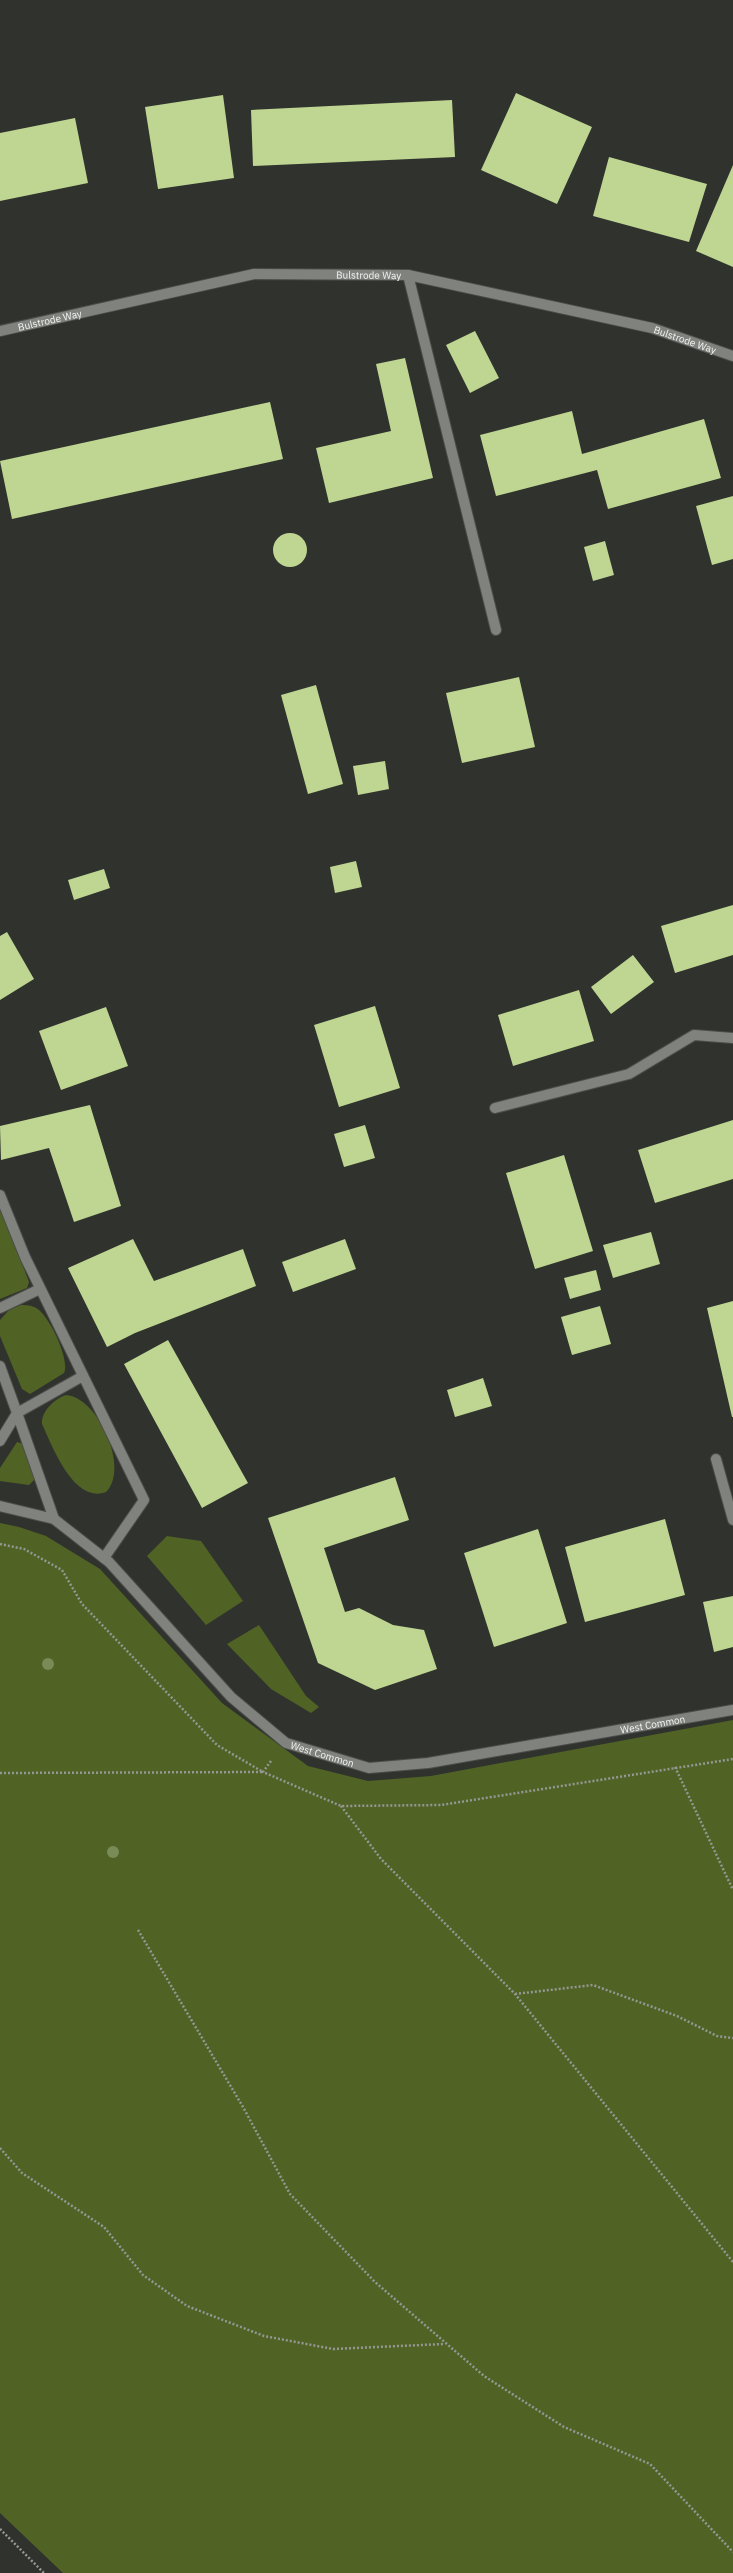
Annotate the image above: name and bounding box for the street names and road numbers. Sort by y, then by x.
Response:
street label: Bulstrode Way [336,269,401,282]
street label: Bulstrode Way [17,307,83,334]
street label: Bulstrode Way [652,323,718,357]
street label: West Common [619,1712,686,1736]
street label: West Common [289,1739,355,1770]

